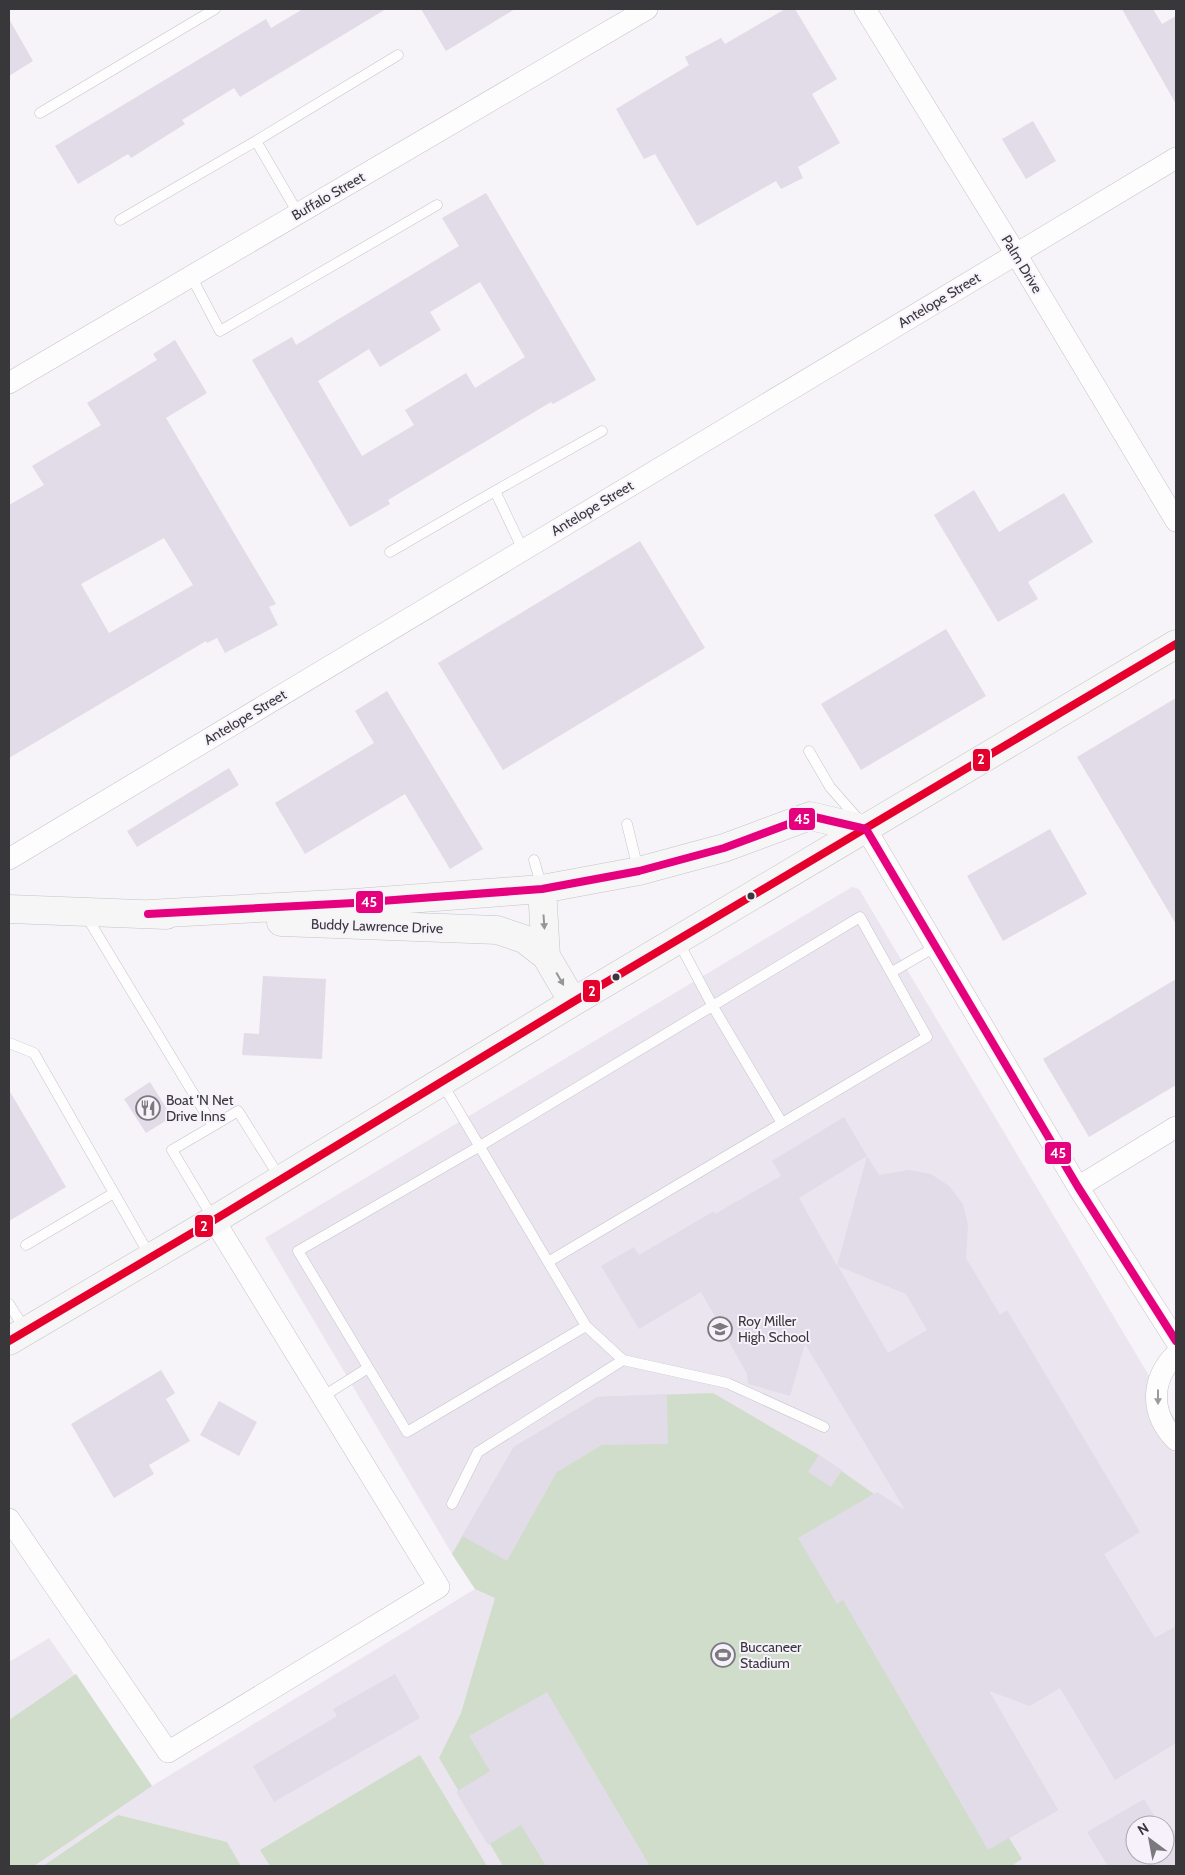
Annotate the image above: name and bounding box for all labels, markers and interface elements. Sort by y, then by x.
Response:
street label: Buffalo Street [288,168,368,224]
street label: Palm Drive [998,232,1046,296]
street label: Antelope Street [894,268,984,332]
street label: Antelope Street [547,476,637,540]
street label: Antelope Street [200,685,290,749]
line badge: 2 [972,748,991,772]
text: 2 [977,750,985,768]
line badge: 45 [788,807,816,831]
text: 45 [794,810,810,828]
line badge: 45 [355,890,384,914]
unlabelled marker [746,891,756,901]
text: 45 [361,893,377,911]
one-way arrow [540,914,548,930]
street label: Buddy Lawrence Drive [311,915,443,937]
one-way arrow [555,972,564,985]
unlabelled marker [611,972,621,982]
line badge: 2 [582,979,601,1003]
text: 2 [588,982,596,1000]
place label: Boat 'N Net Drive Inns [166,1091,234,1125]
restaurant icon: Boat 'N Net Drive Inns [135,1095,161,1121]
line badge: 45 [1044,1141,1072,1165]
text: 45 [1050,1144,1066,1162]
line badge: 2 [194,1214,214,1238]
text: 2 [200,1217,208,1235]
place label: Roy Miller High School [738,1312,810,1346]
school or university icon: Roy Miller High School [707,1316,733,1342]
one-way arrow [1154,1389,1162,1405]
place label: Buccaneer Stadium [740,1638,802,1672]
sports icon: Buccaneer Stadium [710,1642,736,1668]
north arrow [1125,1815,1175,1865]
text: N [1134,1819,1152,1839]

